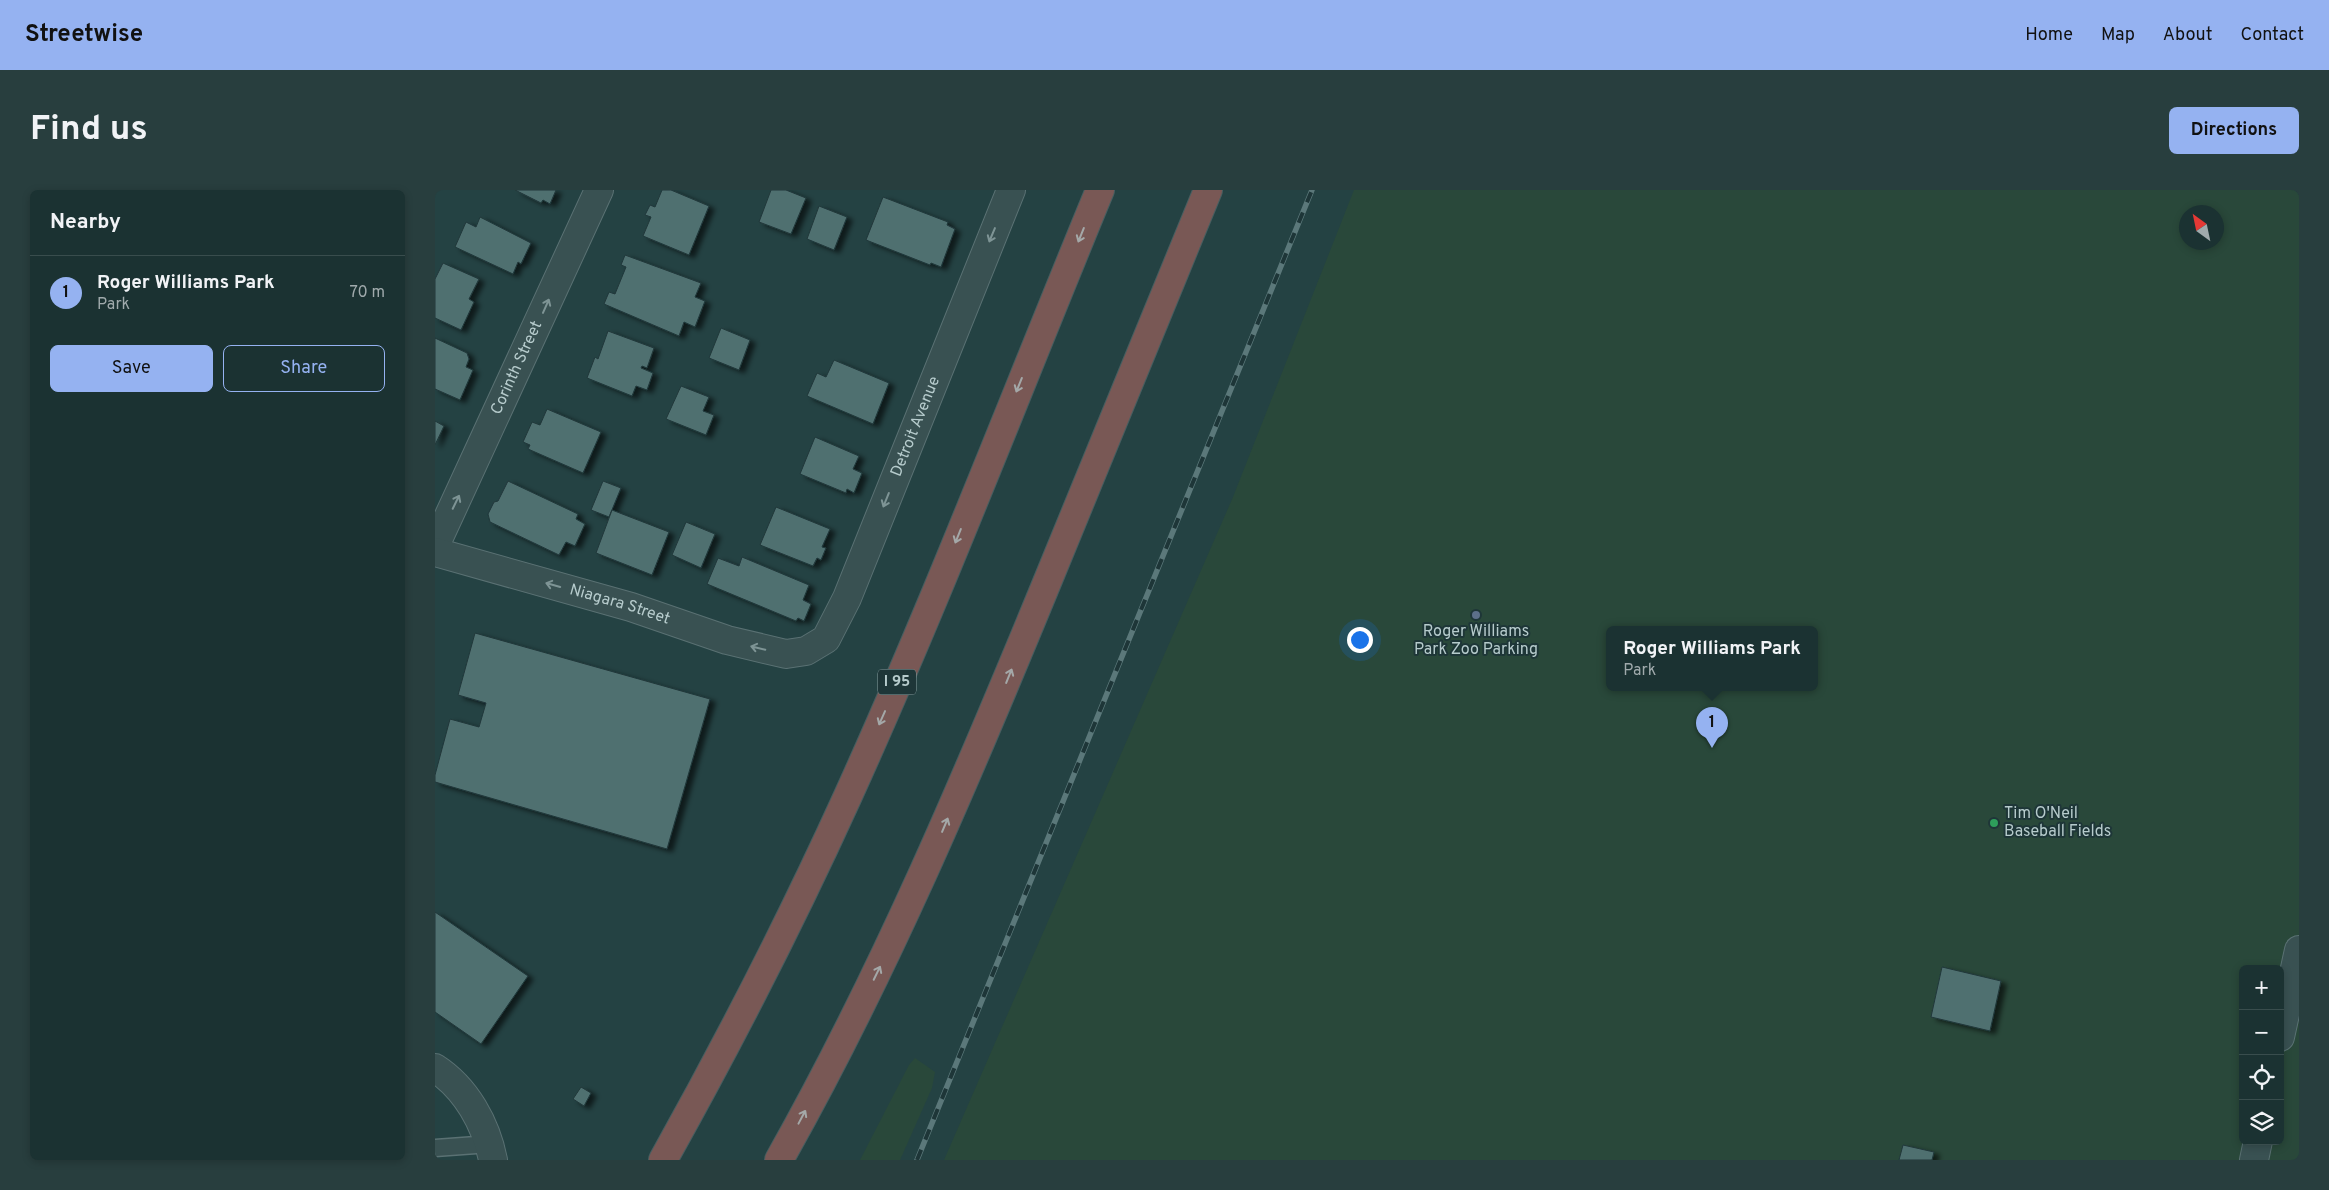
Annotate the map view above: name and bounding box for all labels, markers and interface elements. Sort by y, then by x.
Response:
text: Streetwise [25,20,143,50]
text: Home [2025,24,2073,47]
text: Map [2101,24,2135,47]
text: About [2163,24,2212,47]
text: Contact [2240,24,2304,47]
button: Directions [2169,107,2299,154]
text: Find us [30,108,148,152]
north arrow [2179,205,2224,250]
text: Nearby [50,209,121,236]
one-way arrow [987,227,996,242]
one-way arrow [1076,227,1085,242]
text: Roger Williams Park [97,271,275,295]
text: 1 [63,283,69,303]
text: 70 m [350,283,385,303]
text: Park [97,295,130,315]
one-way arrow [541,299,551,314]
street label: Corinth Street [487,318,547,418]
button: Save [50,345,213,392]
button: Share [223,345,385,392]
street label: Detroit Avenue [887,374,945,480]
one-way arrow [1014,378,1023,393]
one-way arrow [881,491,890,507]
one-way arrow [452,495,461,510]
one-way arrow [953,528,962,543]
one-way arrow [545,580,561,590]
street label: Niagara Street [567,580,672,630]
marker: Roger Williams Park Zoo Parking [1470,609,1482,621]
place label: Roger Williams Park Zoo Parking [1414,622,1538,660]
popup [1606,626,1818,691]
your location [1347,627,1373,653]
text: Roger Williams Park [1623,637,1801,661]
one-way arrow [751,642,767,652]
text: Park [1623,661,1656,681]
one-way arrow [1004,669,1014,684]
road number: I 95 [878,670,916,694]
pin: 1 [1696,707,1728,748]
one-way arrow [876,710,886,725]
place label: Tim O'Neil Baseball Fields [2004,804,2111,842]
marker: Tim O'Neil Baseball Fields [1988,817,2000,829]
one-way arrow [941,818,951,833]
one-way arrow [872,965,882,980]
map controls [2239,965,2284,1145]
button: + [2239,965,2284,1010]
button: − [2239,1010,2284,1055]
button: locate [2239,1055,2284,1100]
button: layers [2239,1100,2284,1145]
one-way arrow [798,1110,808,1125]

